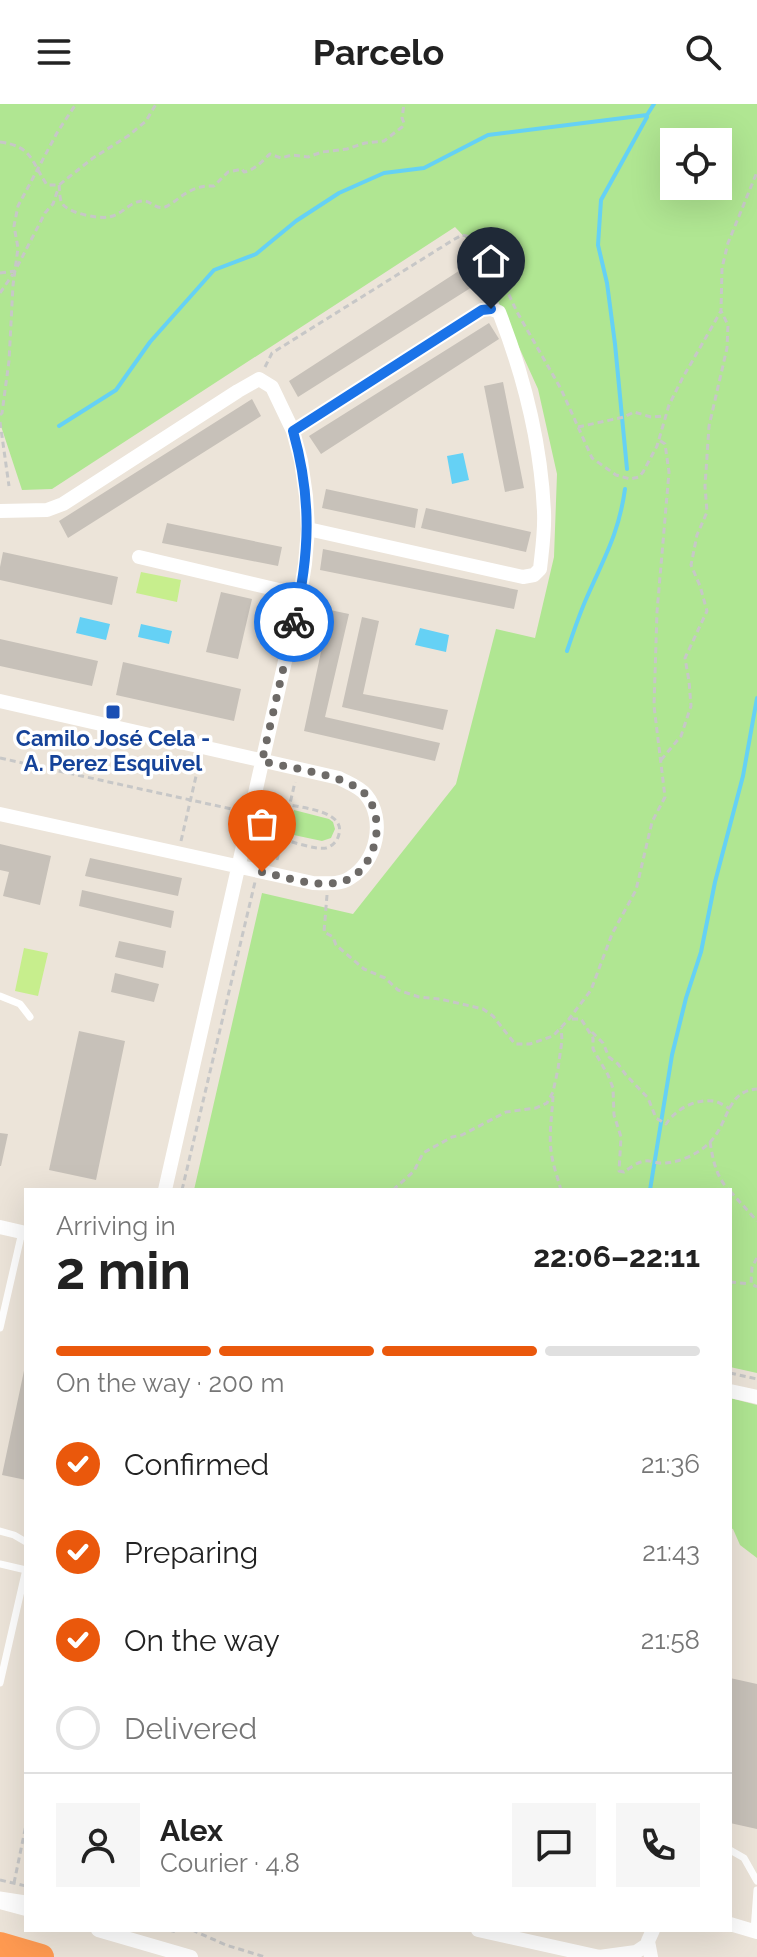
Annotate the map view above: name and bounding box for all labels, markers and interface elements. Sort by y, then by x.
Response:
icon: menu [32,30,76,74]
icon: search [681,30,725,74]
text: Parcelo [313,31,444,73]
map controls [660,128,732,200]
button: locate [660,128,732,200]
pin [457,227,525,309]
icon: home [469,239,513,283]
courier [254,582,334,662]
icon: bike [272,600,316,644]
marker: Camilo José Cela - A. Perez Esquivel [104,703,122,721]
place label: Camilo José Cela - A. Perez Esquivel [16,725,210,776]
pin [228,790,296,872]
icon: bag [240,802,284,846]
text: Arriving in [56,1211,176,1241]
text: 22:06–22:11 [533,1239,700,1274]
text: 2 min [56,1240,191,1301]
text: On the way · 200 m [56,1368,284,1398]
icon: check [56,1442,100,1486]
text: Confirmed [124,1447,269,1482]
text: 21:36 [641,1449,700,1479]
icon: check [56,1530,100,1574]
text: Preparing [124,1535,258,1570]
text: 21:43 [642,1537,700,1567]
icon: check [56,1618,100,1662]
text: On the way [124,1623,280,1658]
text: 21:58 [641,1625,700,1655]
text: Delivered [124,1711,257,1746]
button: person [56,1803,140,1887]
button: chat [512,1803,596,1887]
button: phone [616,1803,700,1887]
text: Alex [160,1813,223,1848]
text: Courier · 4.8 [160,1848,300,1878]

